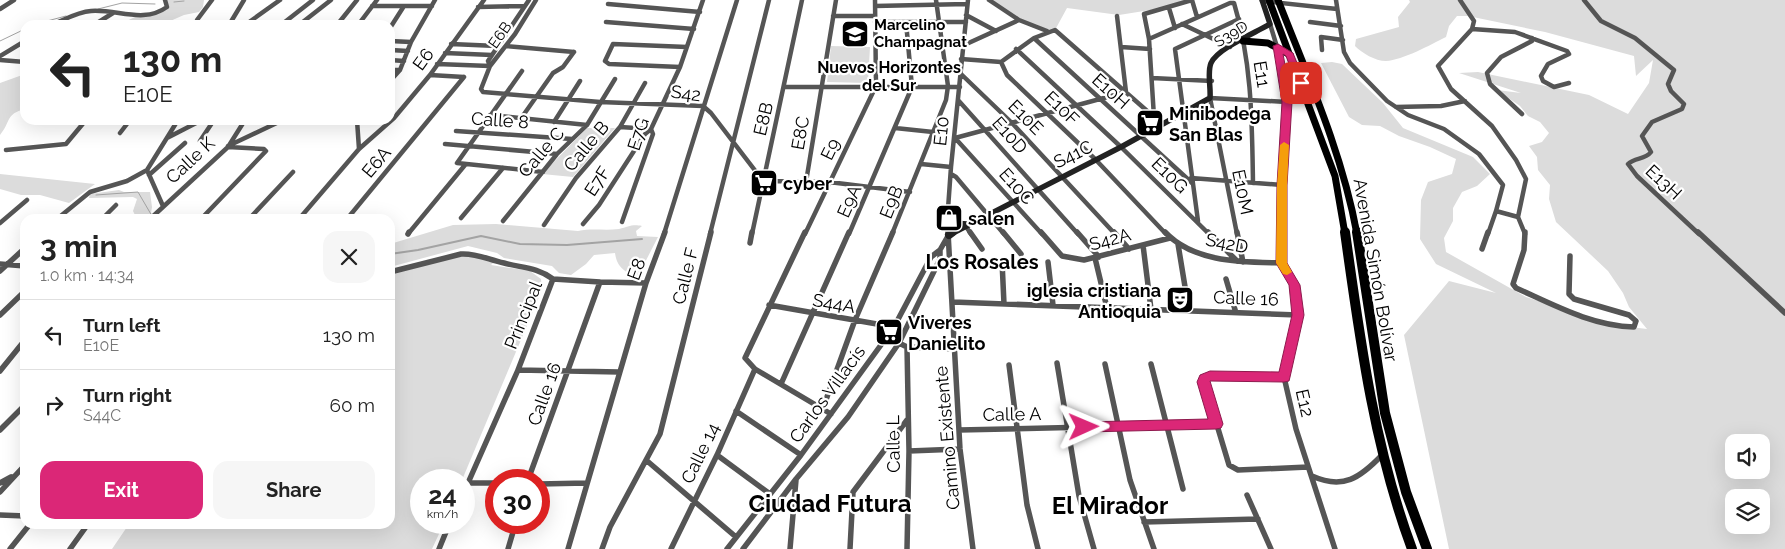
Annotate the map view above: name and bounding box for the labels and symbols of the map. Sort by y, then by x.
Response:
place label: Marcelino Champagnat [874,16,967,51]
street label: S39D [1211,17,1252,51]
street label: E6B [485,18,515,52]
school or university icon: Marcelino Champagnat [840,19,870,49]
street label: E6 [408,44,438,74]
district label: Nuevos Horizontes del Sur [817,58,961,95]
street label: E11 [1250,59,1274,89]
pin [1280,62,1322,104]
street label: E10H [1088,69,1134,113]
street label: S42 [670,81,702,105]
street label: E10F [1040,86,1084,130]
street label: E10E [1004,95,1048,139]
street label: E8B [749,100,777,138]
place label: Minibodega San Blas [1169,103,1271,145]
street label: Calle 8 [470,108,530,132]
supermarket icon: Minibodega San Blas [1135,108,1165,138]
street label: E10D [988,112,1032,158]
street label: E8C [787,114,813,152]
street label: E7G [623,115,653,153]
street label: E10 [929,115,953,147]
street label: Calle B [559,117,613,175]
street label: Calle C [514,123,568,181]
street label: Calle K [161,132,219,188]
street label: E9 [816,135,844,163]
street label: S41C [1050,136,1096,172]
street label: E6A [357,142,395,182]
street label: E10G [1147,153,1193,197]
street label: E13H [1642,160,1686,204]
street label: E7F [580,162,614,200]
street label: E10C [995,163,1039,209]
supermarket icon: cyber [749,168,779,198]
street label: E10M [1228,168,1258,216]
place label: cyber [783,173,832,194]
street label: Avenida Simón Bolívar [1350,177,1403,364]
street label: E9A [833,181,865,221]
street label: E9B [875,183,907,221]
shop icon: salen [934,203,964,233]
place label: salen [968,208,1015,229]
street label: S42A [1087,223,1133,255]
street label: S42D [1204,229,1250,257]
street label: Calle F [668,245,702,307]
district label: Los Rosales [925,250,1039,274]
street label: E8 [622,255,650,283]
street label: Principal [500,278,546,352]
place label: iglesia cristiana Antioquia [1027,280,1161,322]
theatre icon: iglesia cristiana Antioquia [1165,285,1195,315]
street label: Calle 16 [1213,286,1279,310]
street label: S44A [811,289,857,317]
place label: Viveres Danielito [908,312,985,354]
supermarket icon: Viveres Danielito [874,317,904,347]
street label: Carlos Villacís [785,341,869,447]
street label: Calle 16 [523,359,565,428]
street label: Camino Existente [930,365,964,511]
street label: E12 [1292,387,1318,419]
position arrow [1057,400,1109,452]
street label: Calle A [982,403,1042,425]
street label: Calle L [882,415,904,473]
street label: Calle 14 [676,419,724,487]
speed limit sign: 30 [485,469,550,534]
district label: Ciudad Futura [748,489,912,518]
district label: El Mirador [1052,491,1168,520]

